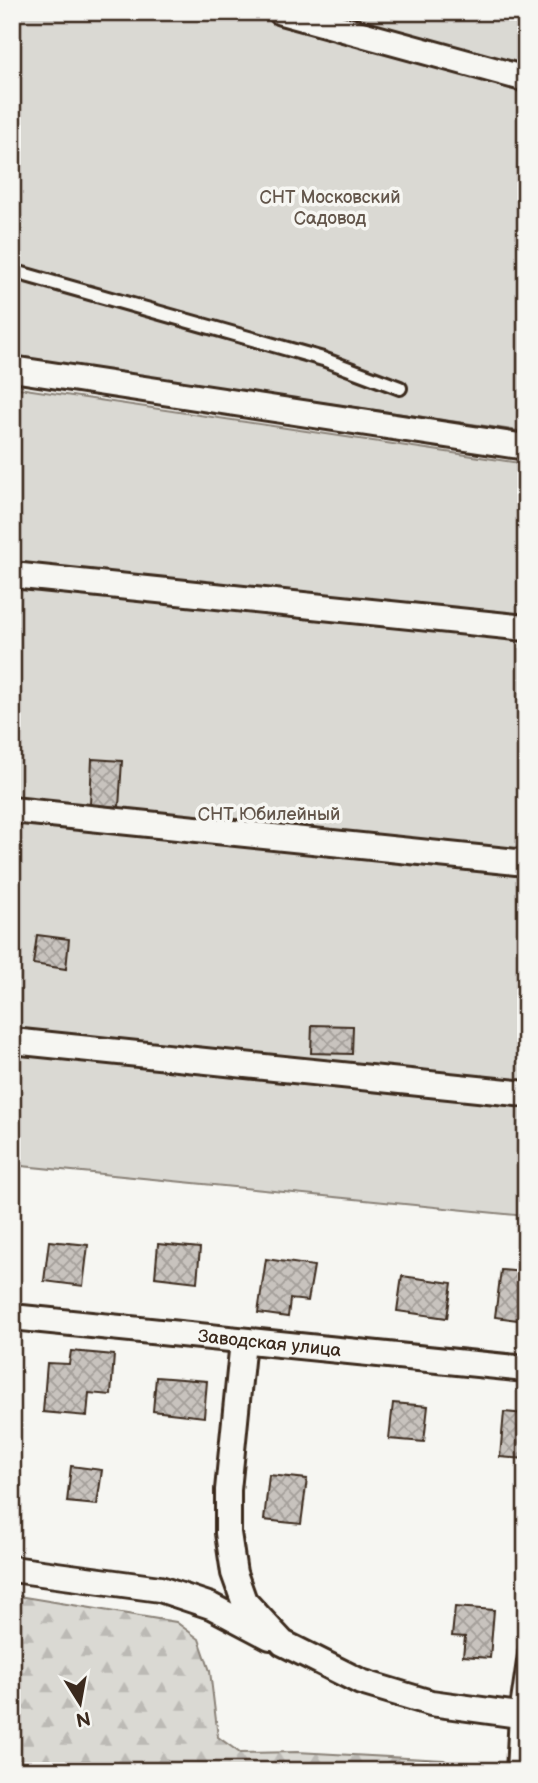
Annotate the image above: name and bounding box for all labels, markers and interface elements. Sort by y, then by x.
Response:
park label: СНТ Московский Садовод [260,187,400,229]
park label: СНТ Юбилейный [198,804,340,825]
street label: Заводская улица [197,1326,343,1361]
north arrow [46,1668,116,1738]
text: N [74,1706,92,1731]

